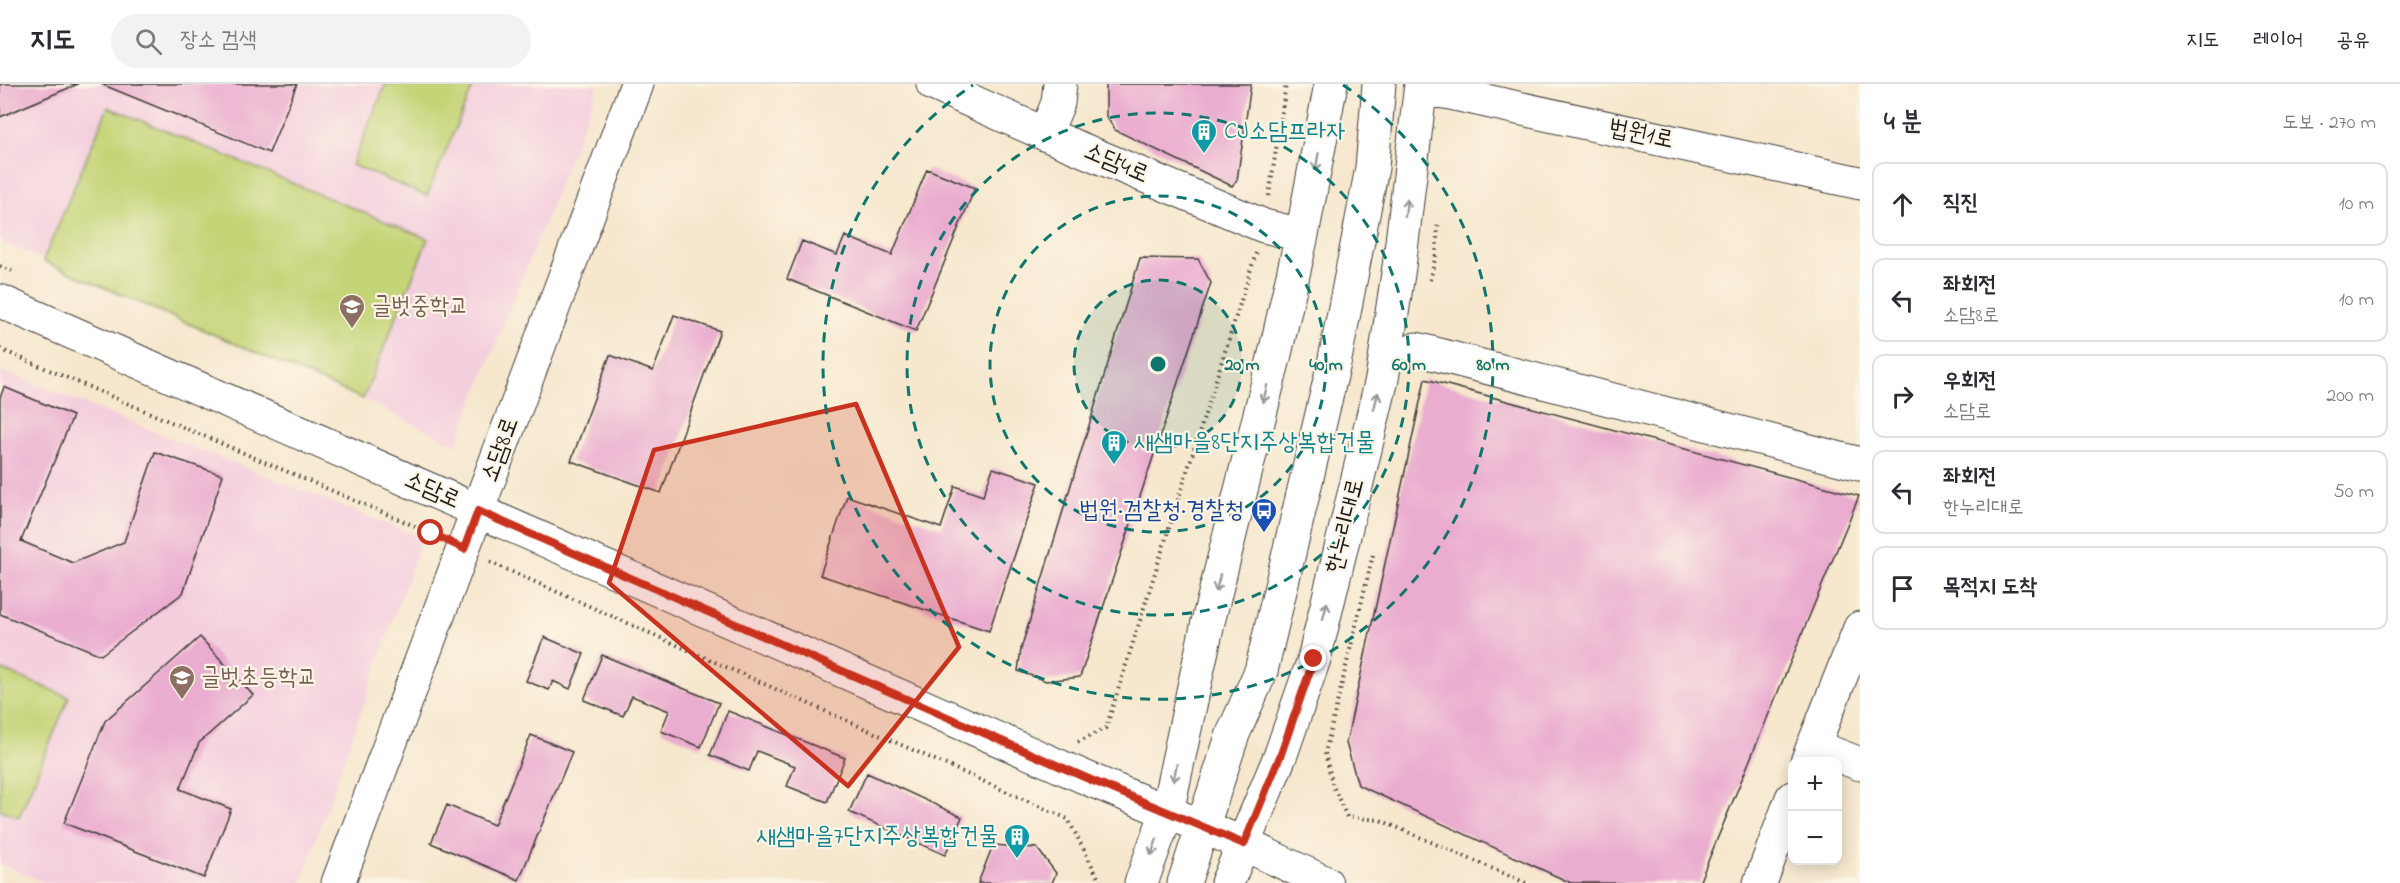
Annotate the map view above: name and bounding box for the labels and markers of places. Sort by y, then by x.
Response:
place label: CJ소담프라자 [1224,115,1345,150]
building icon: CJ소담프라자 [1189,117,1219,155]
place label: 글벗중학교 [372,290,469,325]
school or university icon: 글벗중학교 [337,292,367,330]
centre of rings [1148,354,1168,374]
place label: 새샘마을8단지주상복합건물 [1134,426,1375,461]
building icon: 새샘마을8단지주상복합건물 [1099,428,1129,466]
place label: 법원·검찰청·경찰청 [1079,494,1244,529]
bus stop icon: 법원·검찰청·경찰청 [1249,496,1279,534]
place label: 글벗초등학교 [201,661,317,696]
school or university icon: 글벗초등학교 [167,663,197,701]
place label: 새샘마을7단지주상복합건물 [756,820,998,855]
building icon: 새샘마을7단지주상복합건물 [1002,822,1032,860]

